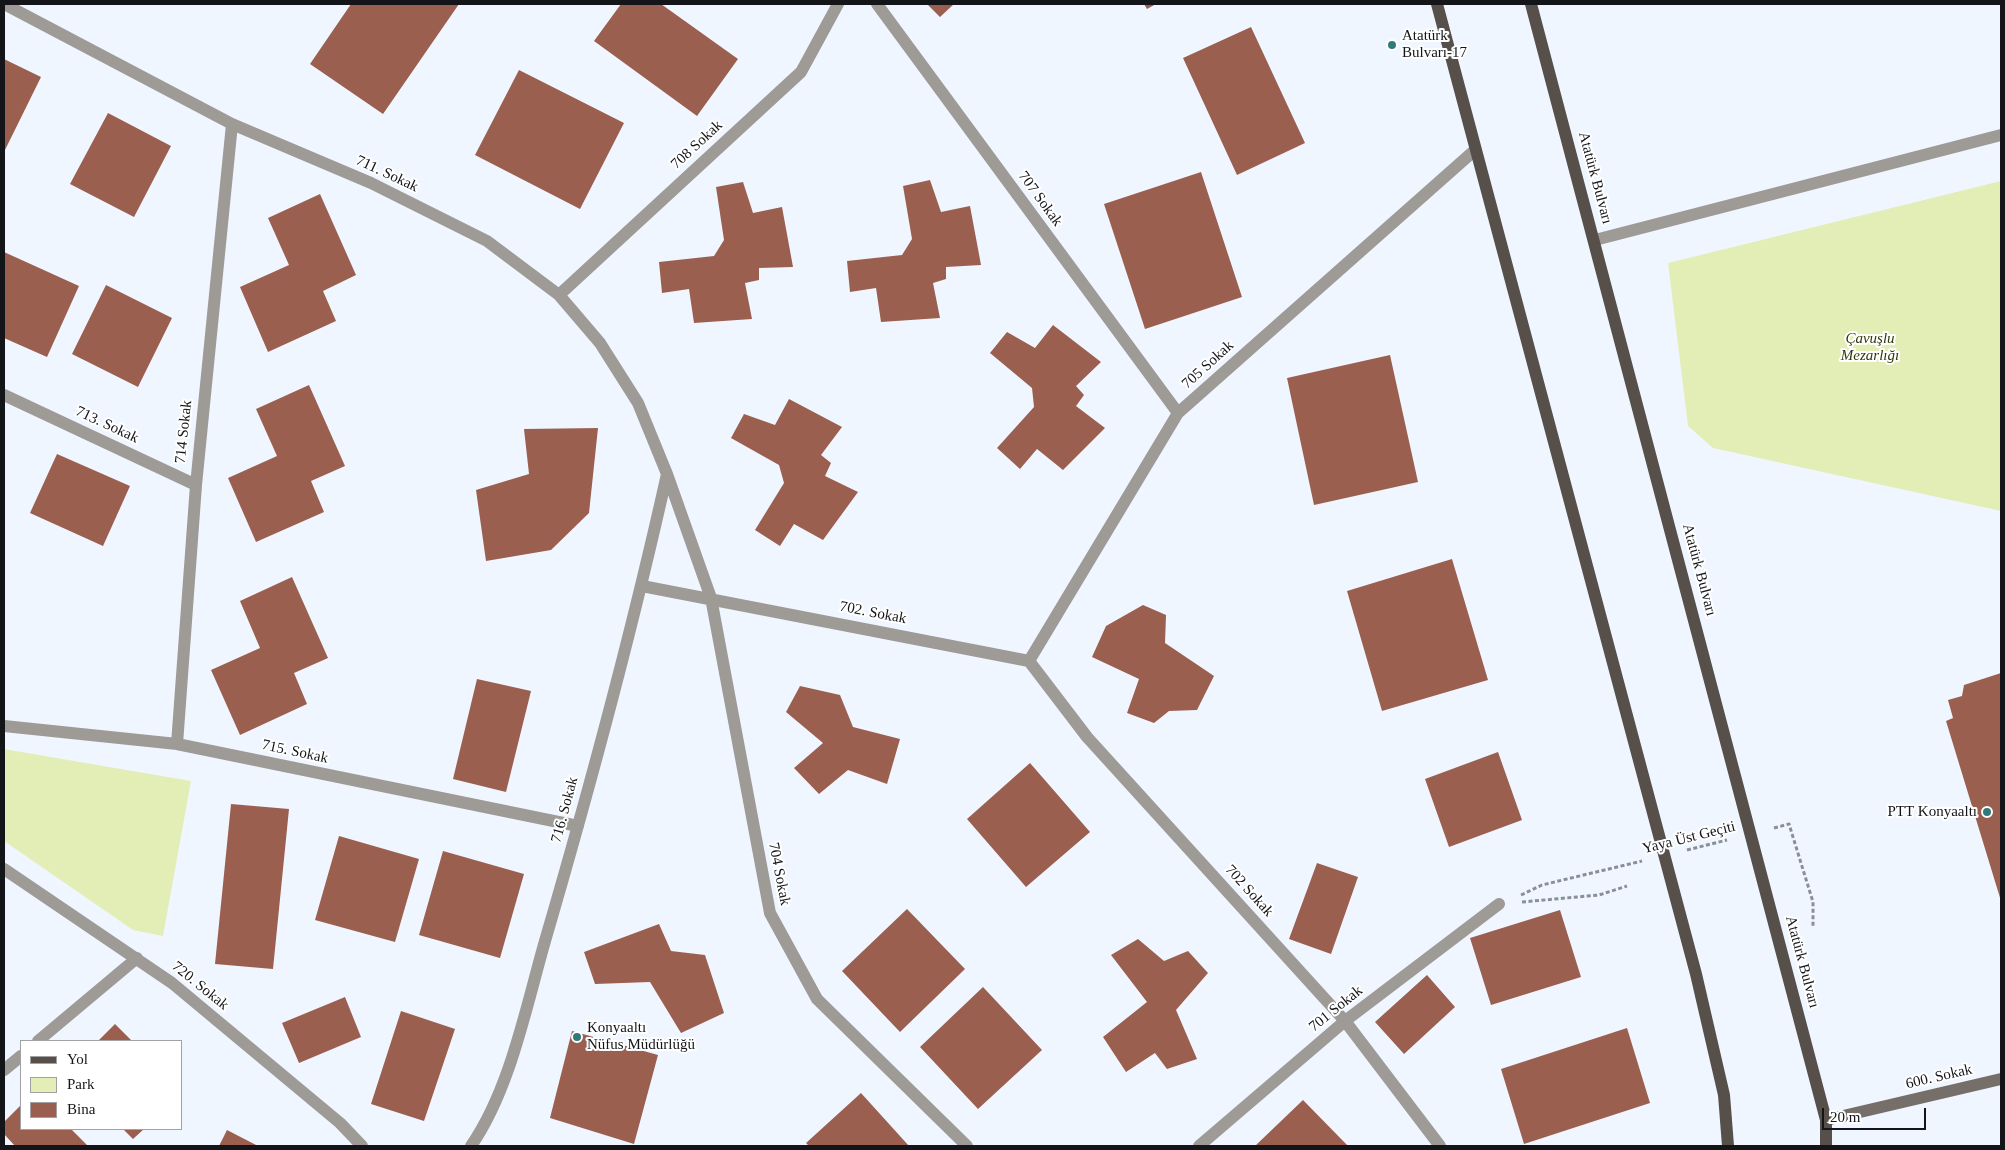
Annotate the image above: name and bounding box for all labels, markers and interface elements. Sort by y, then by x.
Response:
place label: Atatürk Bulvarı-17 [1402,27,1467,62]
marker: Atatürk Bulvarı-17 [1386,39,1398,51]
street label: 708 Sokak [668,117,726,173]
street label: Atatürk Bulvarı [1574,130,1616,226]
street label: 711. Sokak [353,152,421,196]
street label: 707 Sokak [1014,168,1066,230]
park label: Çavuşlu Mezarlığı [1841,330,1899,365]
street label: 705 Sokak [1178,337,1238,393]
street label: 714 Sokak [172,399,196,465]
street label: 713. Sokak [73,403,141,447]
street label: Atatürk Bulvarı [1678,522,1720,618]
street label: 702. Sokak [838,598,908,628]
street label: 715. Sokak [260,736,330,768]
street label: 716. Sokak [548,775,582,845]
place label: PTT Konyaaltı [1887,803,1977,821]
marker: PTT Konyaaltı [1981,806,1993,818]
street label: Yaya Üst Geçiti [1641,818,1737,858]
street label: 704 Sokak [764,841,794,907]
street label: 702 Sokak [1221,861,1277,921]
street label: Atatürk Bulvarı [1781,914,1823,1010]
street label: 720. Sokak [168,958,232,1014]
street label: 701 Sokak [1306,982,1366,1036]
place label: Konyaaltı Nüfus Müdürlüğü [587,1019,695,1054]
marker: Konyaaltı Nüfus Müdürlüğü [571,1031,583,1043]
legend [20,1040,182,1130]
text: Yol [67,1051,88,1067]
street label: 600. Sokak [1904,1061,1974,1093]
text: Park [67,1076,95,1092]
scale bar [1825,1098,1929,1130]
text: Bina [67,1101,95,1117]
text: 20 m [1830,1109,1860,1125]

